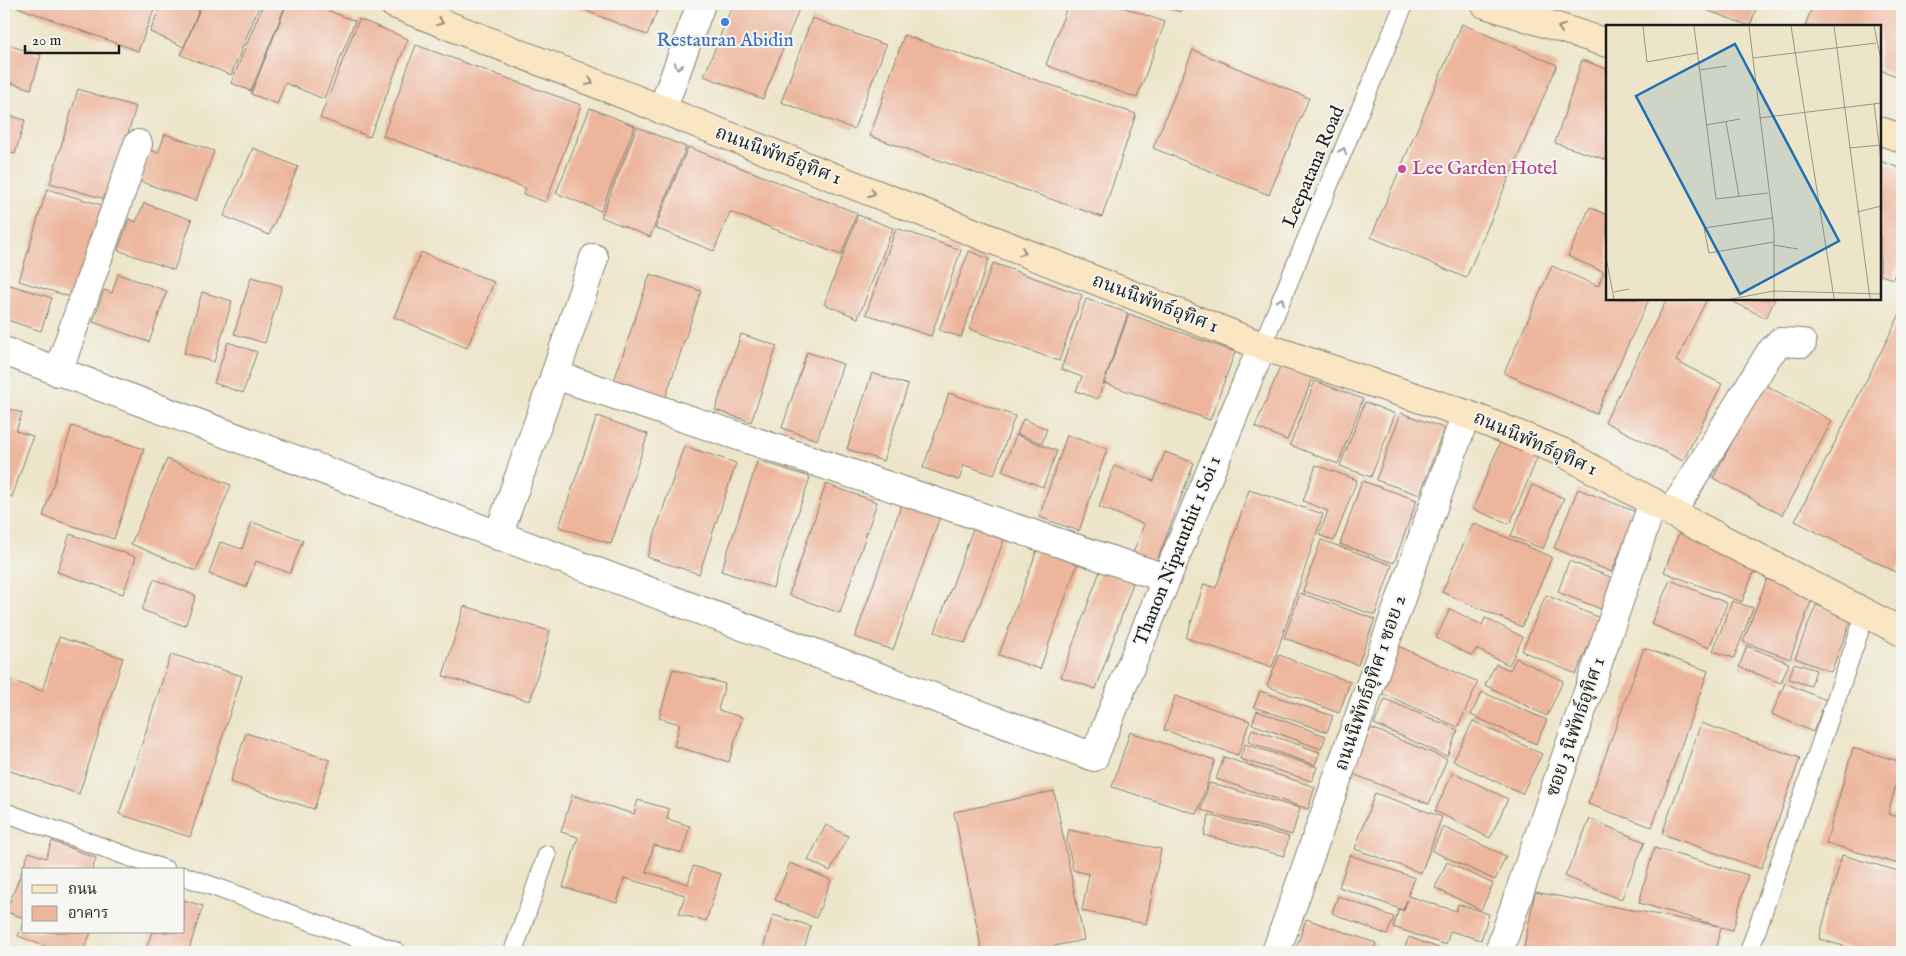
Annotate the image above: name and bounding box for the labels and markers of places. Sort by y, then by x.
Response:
marker: Restauran Abidin [719,16,731,28]
place label: Restauran Abidin [656,29,794,53]
place label: Lee Garden Hotel [1412,157,1558,181]
marker: Lee Garden Hotel [1396,163,1408,175]

